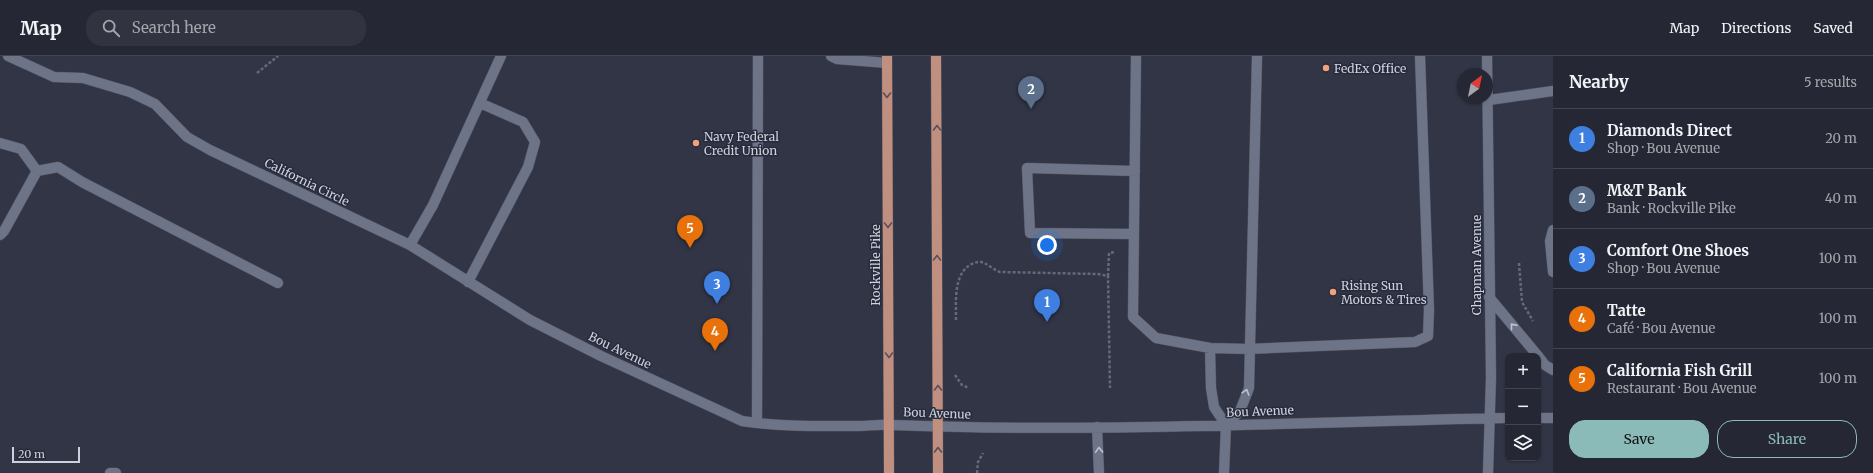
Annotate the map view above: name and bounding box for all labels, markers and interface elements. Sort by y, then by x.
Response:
search box [86,10,366,46]
text: Map [20,16,62,40]
icon: search [100,17,122,39]
text: Search here [132,18,216,37]
text: Map [1669,19,1699,37]
text: Directions [1721,19,1791,37]
text: Saved [1813,19,1853,37]
place label: FedEx Office [1334,61,1406,76]
marker: FedEx Office [1321,63,1331,73]
north arrow [1457,68,1493,104]
text: Nearby [1569,71,1629,93]
text: 5 results [1804,74,1857,91]
pin: 2 [1018,76,1044,109]
one-way arrow [883,92,891,98]
text: Diamonds Direct [1607,121,1732,140]
one-way arrow [932,125,941,131]
place label: Navy Federal Credit Union [704,129,779,158]
text: 1 [1579,130,1585,147]
text: 20 m [1825,130,1857,147]
marker: Navy Federal Credit Union [691,138,701,148]
text: Shop · Bou Avenue [1607,140,1720,157]
street label: California Circle [262,155,352,209]
text: M&T Bank [1607,181,1686,200]
text: 2 [1578,190,1586,207]
text: 40 m [1825,190,1857,207]
text: Bank · Rockville Pike [1607,200,1736,217]
pin: 5 [677,215,703,248]
street label: Chapman Avenue [1469,215,1484,315]
one-way arrow [884,222,892,228]
street label: Rockville Pike [868,224,883,306]
your location [1037,235,1057,255]
text: Comfort One Shoes [1607,241,1749,260]
text: 3 [1578,250,1586,267]
text: 100 m [1819,250,1857,267]
one-way arrow [933,255,941,261]
text: Shop · Bou Avenue [1607,260,1720,277]
pin: 3 [704,271,730,304]
place label: Rising Sun Motors & Tires [1341,278,1427,307]
marker: Rising Sun Motors & Tires [1328,287,1338,297]
pin: 1 [1034,289,1060,322]
text: Tatte [1607,301,1646,320]
text: 4 [1578,310,1586,327]
text: 100 m [1819,310,1857,327]
pin: 4 [702,318,728,351]
text: Café · Bou Avenue [1607,320,1715,337]
one-way arrow [1511,324,1518,331]
street label: Bou Avenue [586,328,654,372]
one-way arrow [884,352,893,358]
map controls [1505,353,1541,461]
button: + [1505,353,1541,389]
text: California Fish Grill [1607,361,1752,380]
text: 5 [1578,370,1586,387]
text: 100 m [1819,370,1857,387]
text: Restaurant · Bou Avenue [1607,380,1757,397]
one-way arrow [934,385,942,391]
one-way arrow [1242,389,1250,396]
button: − [1505,389,1541,425]
street label: Bou Avenue [1226,402,1294,420]
street label: Bou Avenue [903,404,971,422]
button: Save [1569,420,1709,458]
button: Share [1717,420,1857,458]
button: layers [1505,425,1541,461]
scale bar [12,445,80,464]
text: 20 m [18,447,45,461]
one-way arrow [934,447,942,453]
one-way arrow [1095,447,1103,453]

